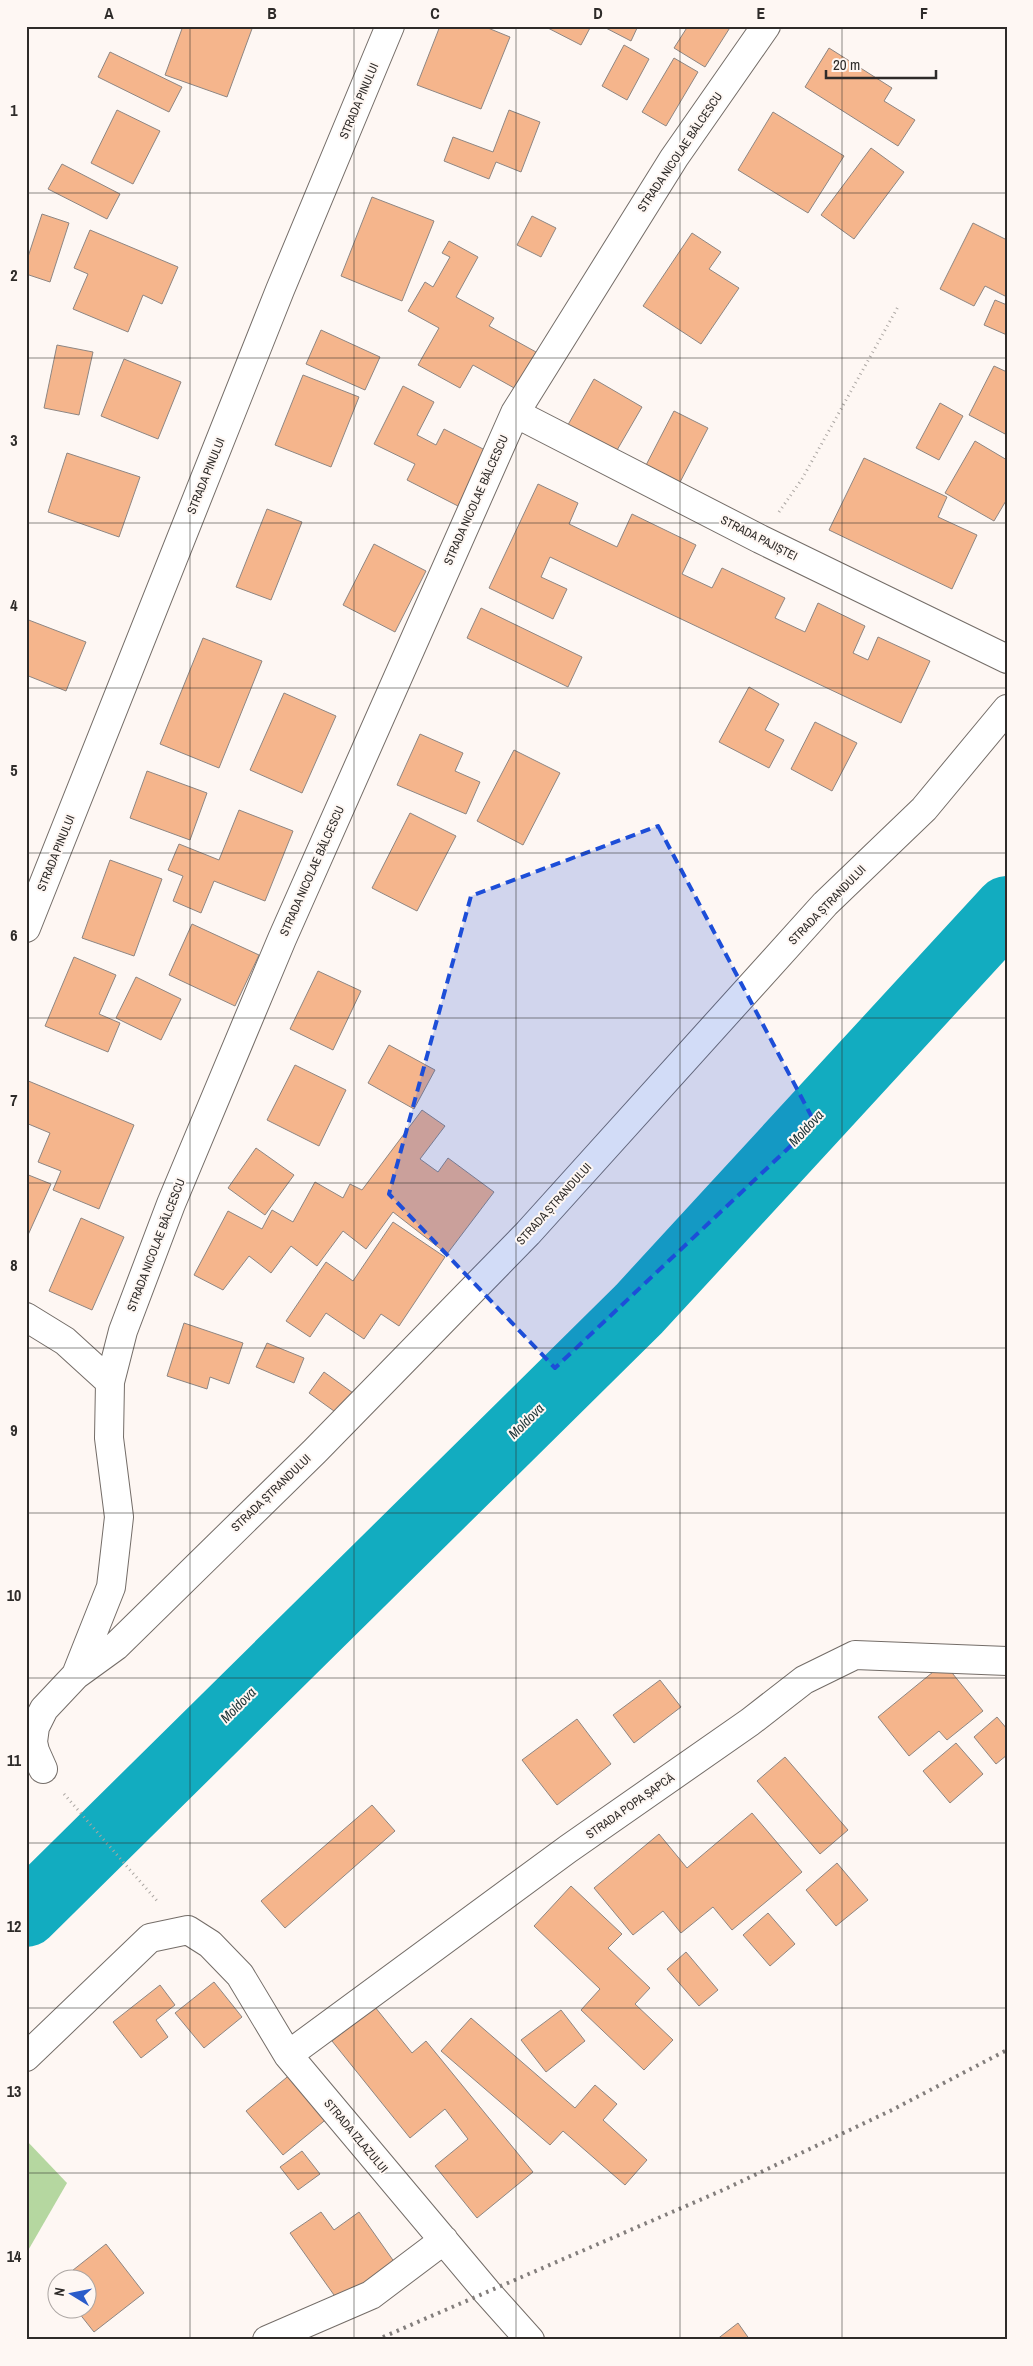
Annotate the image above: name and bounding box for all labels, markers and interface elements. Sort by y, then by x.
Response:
text: A [104,2,114,24]
text: B [267,2,277,24]
text: C [430,2,440,24]
text: D [593,2,603,24]
text: E [757,2,766,24]
text: F [920,2,928,24]
scale bar [826,48,936,80]
text: 20 m [833,54,860,75]
street label: STRADA PINULUI [336,61,382,141]
street label: STRADA NICOLAE BĂLCESCU [634,89,726,215]
text: 1 [10,99,18,121]
text: 2 [10,264,18,286]
text: 3 [10,429,18,451]
street label: STRADA NICOLAE BĂLCESCU [440,432,512,568]
street label: STRADA PINULUI [183,435,229,517]
street label: STRADA PAJIȘTEI [718,512,800,564]
text: 4 [10,594,18,616]
text: 5 [10,759,18,781]
street label: STRADA NICOLAE BĂLCESCU [276,803,348,939]
street label: STRADA PINULUI [33,812,79,894]
street label: STRADA ȘTRANDULUI [785,862,869,948]
text: 6 [10,924,18,946]
text: 7 [10,1089,18,1111]
water label: Moldova [785,1106,827,1150]
street label: STRADA ȘTRANDULUI [513,1160,595,1248]
street label: STRADA NICOLAE BĂLCESCU [123,1176,189,1314]
text: 8 [10,1254,18,1276]
water label: Moldova [504,1399,548,1443]
text: 9 [10,1419,18,1441]
street label: STRADA ȘTRANDULUI [228,1451,314,1535]
text: 10 [7,1584,21,1606]
water label: Moldova [216,1683,260,1727]
text: 11 [7,1749,22,1771]
street label: STRADA POPA ȘAPCĂ [583,1769,678,1842]
text: 12 [7,1915,21,1937]
text: 13 [7,2080,21,2102]
street label: STRADA IZLAZULUI [321,2096,391,2176]
text: 14 [7,2245,22,2267]
north arrow [48,2268,98,2318]
text: N [50,2286,69,2297]

